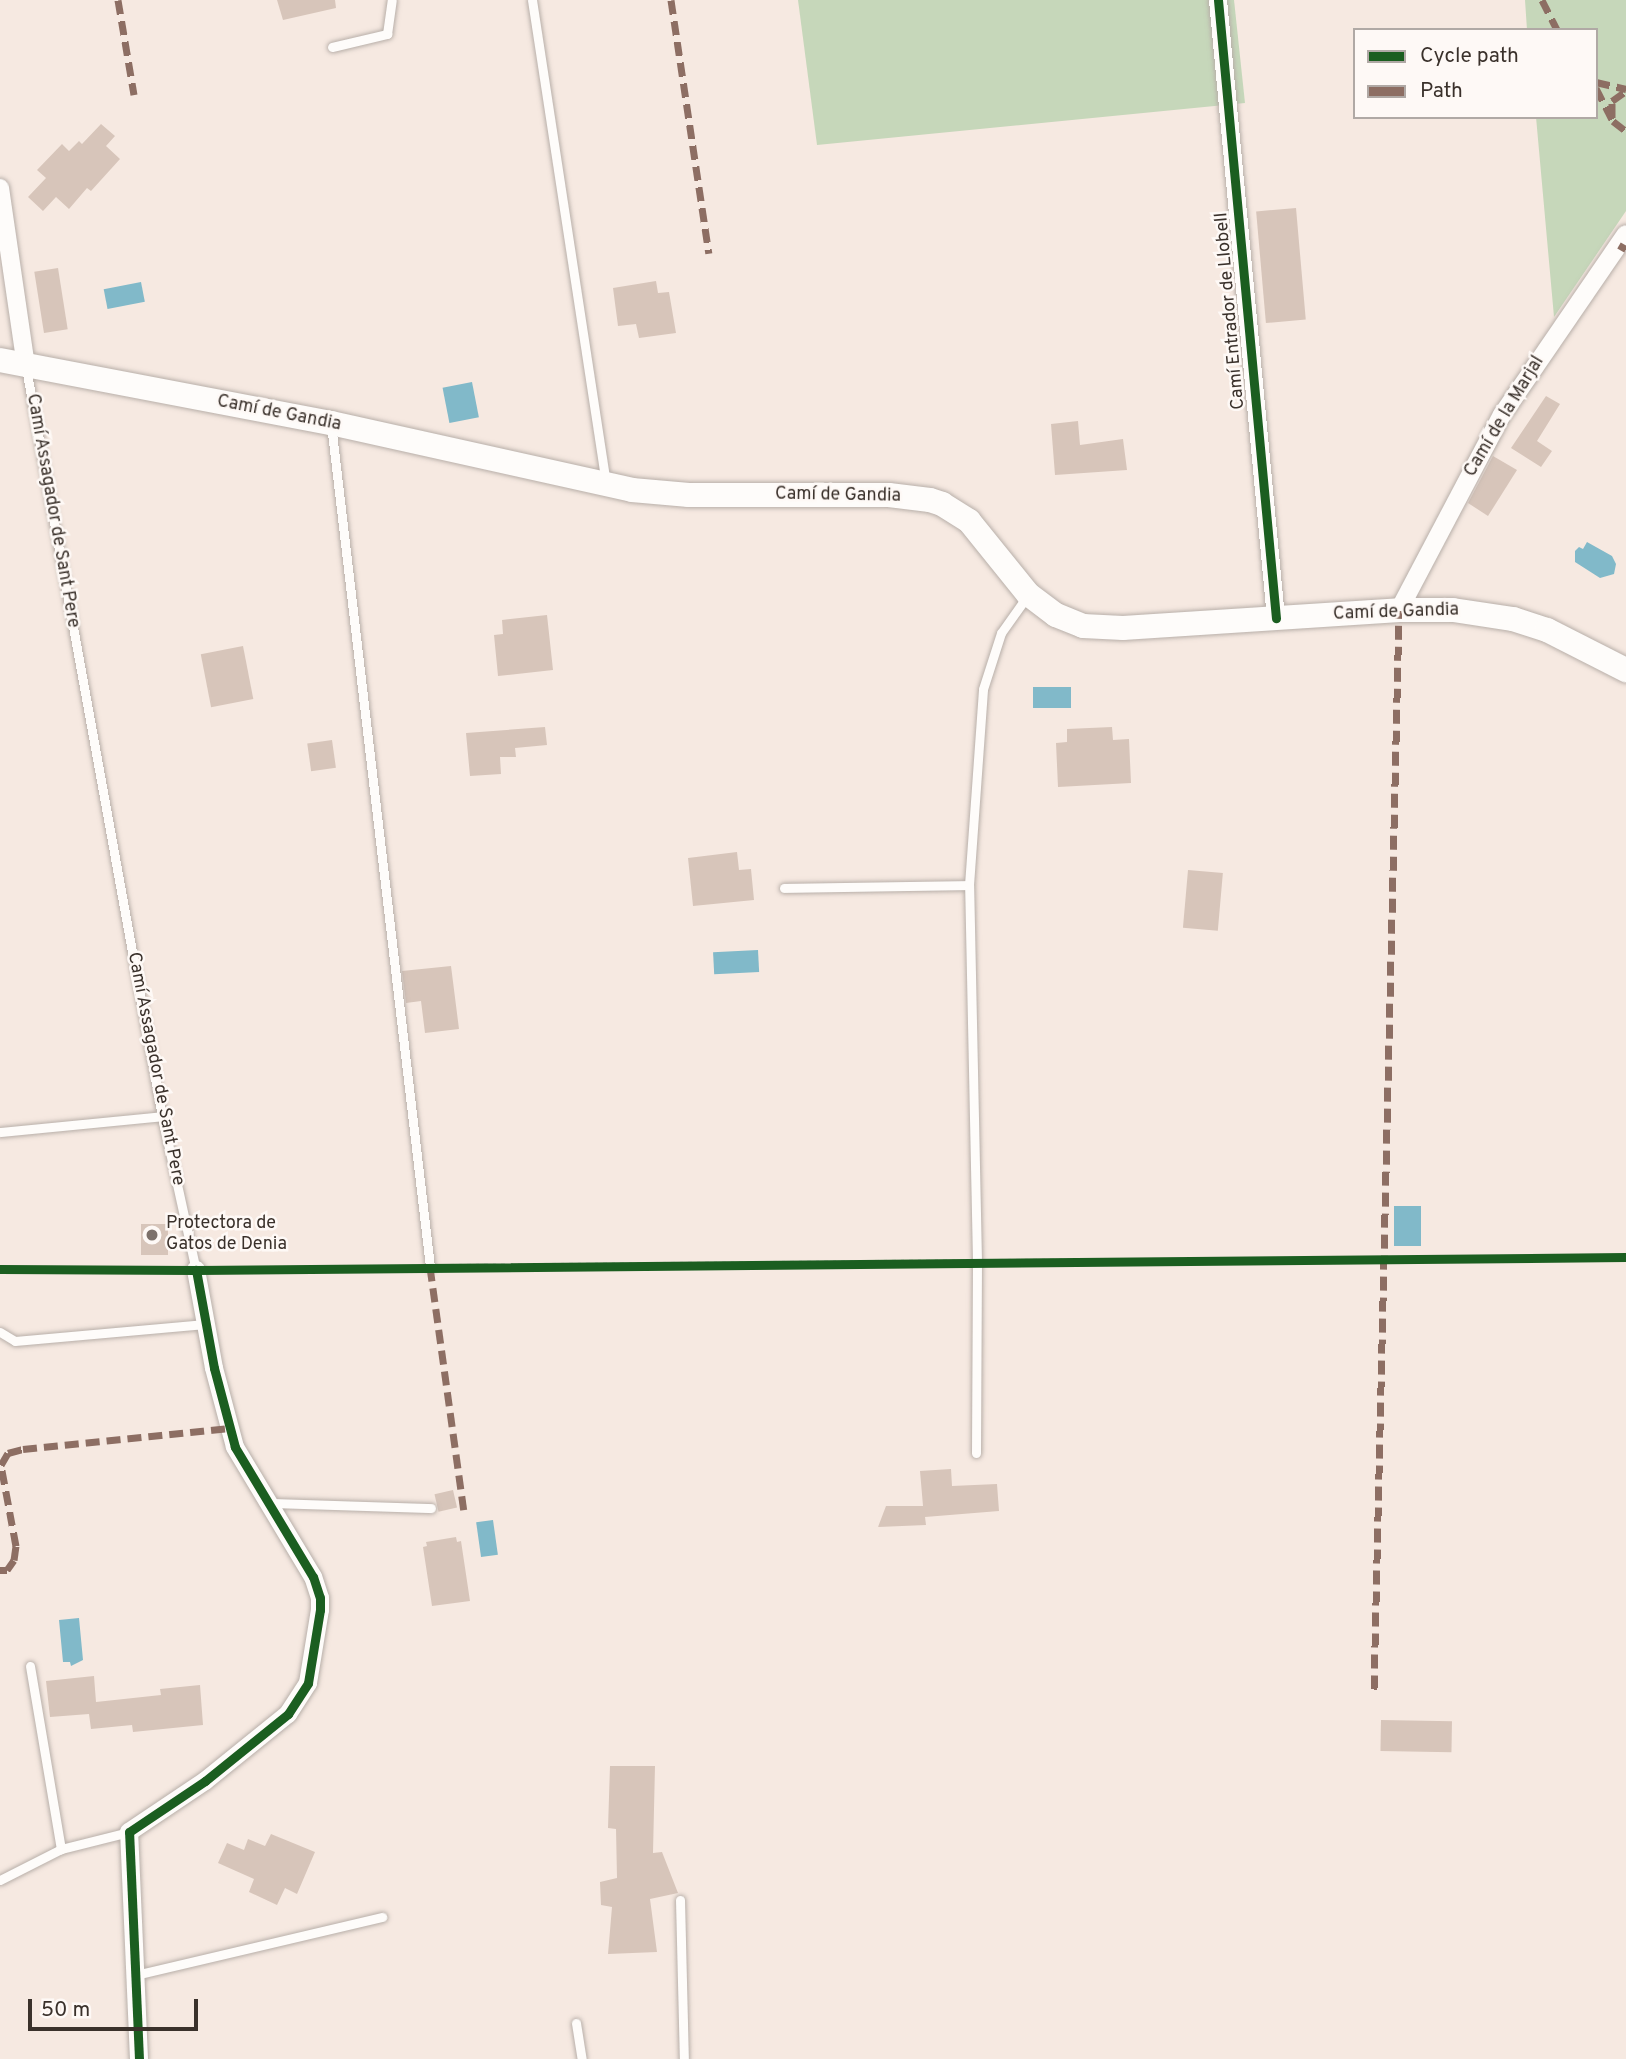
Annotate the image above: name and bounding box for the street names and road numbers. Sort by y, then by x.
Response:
street label: Camí Entrador de Llobell [1212,211,1250,411]
street label: Camí de la Marjal [1460,353,1550,481]
street label: Camí de Gandia [215,391,343,437]
street label: Camí Assagador de Sant Pere [21,392,83,630]
street label: Camí de Gandia [775,484,901,508]
street label: Camí de Gandia [1333,600,1459,626]
street label: Camí Assagador de Sant Pere [122,950,188,1188]

